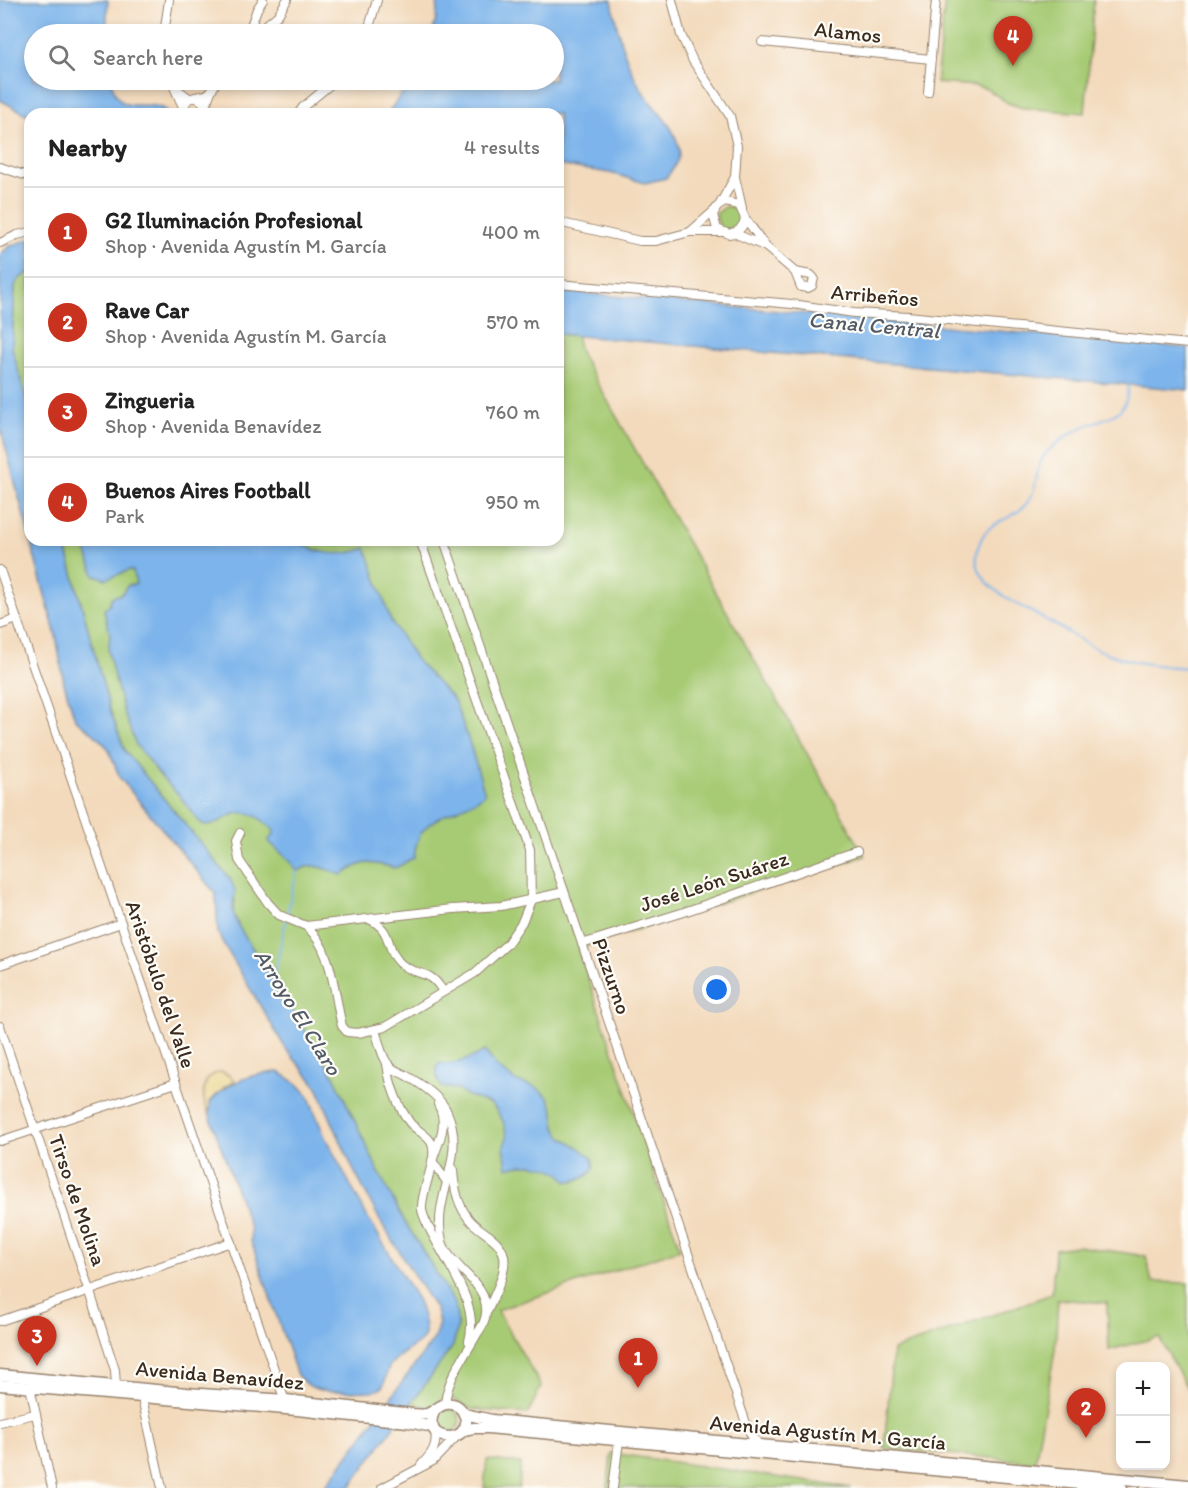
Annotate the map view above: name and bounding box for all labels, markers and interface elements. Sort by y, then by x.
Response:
street label: Alamos [813,16,883,48]
pin: 4 [994,16,1032,66]
search box [24,24,564,90]
icon: search [45,41,78,74]
text: Search here [93,44,203,71]
text: Nearby [48,131,127,163]
text: 4 results [464,135,540,159]
text: G2 Iluminación Profesional [105,207,363,234]
text: 1 [63,220,72,244]
text: 400 m [482,220,540,244]
text: Shop · Avenida Agustín M. García [105,234,387,258]
street label: Arribeños [830,279,920,311]
text: Rave Car [105,297,189,324]
water label: Canal Central [807,306,942,344]
text: 2 [62,310,73,334]
text: 570 m [486,310,540,334]
text: Shop · Avenida Agustín M. García [105,324,387,348]
text: Zingueria [105,387,195,414]
text: 3 [62,400,73,424]
text: 760 m [486,400,540,424]
text: Shop · Avenida Benavídez [105,414,322,438]
text: Buenos Aires Football [105,477,311,504]
text: 4 [61,490,74,514]
text: 950 m [485,490,540,514]
text: Park [105,504,144,528]
street label: José León Suárez [637,845,791,917]
street label: Aristóbulo del Valle [121,897,201,1071]
street label: Pizzurno [587,935,637,1017]
water label: Arroyo El Claro [248,944,348,1081]
your location [702,975,731,1004]
street label: Tirso de Molina [44,1131,112,1269]
pin: 3 [18,1316,57,1366]
pin: 1 [618,1338,658,1388]
street label: Avenida Benavídez [135,1355,305,1395]
map controls [1116,1362,1170,1470]
button: + [1116,1362,1170,1416]
pin: 2 [1066,1388,1106,1438]
street label: Avenida Agustín M. García [709,1409,947,1455]
button: − [1116,1416,1170,1470]

